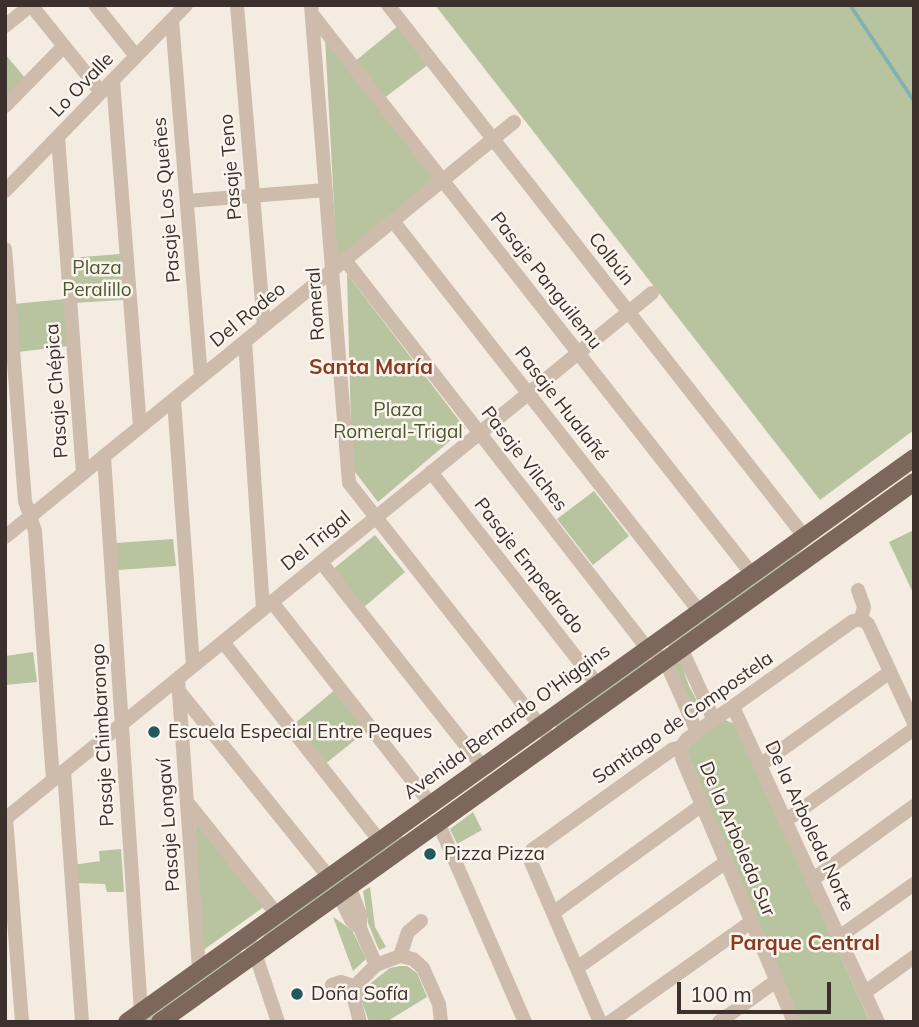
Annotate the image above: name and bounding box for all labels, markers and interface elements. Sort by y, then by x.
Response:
street label: Lo Ovalle [46,48,118,122]
street label: Pasaje Teno [215,113,247,221]
street label: Pasaje Los Queñes [148,116,186,284]
street label: Pasaje Panguilemu [485,208,607,354]
street label: Colbún [583,228,639,290]
park label: Plaza Peralillo [62,257,132,301]
street label: Romeral [302,267,330,341]
street label: Del Rodeo [206,278,290,352]
street label: Pasaje Chépica [41,323,73,459]
street label: Pasaje Hualañé [509,343,613,465]
district label: Santa María [309,355,433,381]
park label: Plaza Romeral-Trigal [333,399,463,443]
street label: Pasaje Vilches [476,402,572,516]
street label: Pasaje Empedrado [469,494,589,638]
street label: Del Trigal [277,506,355,576]
street label: Avenida Bernardo O'Higgins [399,639,615,805]
street label: Pasaje Chimbarongo [87,643,119,827]
street label: Santiago de Compostela [588,647,778,789]
place label: Escuela Especial Entre Peques [168,721,432,743]
marker: Escuela Especial Entre Peques [146,724,162,740]
street label: De la Arboleda Norte [759,737,859,915]
street label: Pasaje Longaví [153,758,185,892]
street label: De la Arboleda Sur [694,758,780,920]
place label: Pizza Pizza [444,843,545,865]
marker: Pizza Pizza [422,846,438,862]
district label: Parque Central [730,931,880,957]
scale bar [681,968,835,1012]
text: 100 m [690,981,752,1007]
place label: Doña Sofía [311,983,408,1005]
marker: Doña Sofía [289,986,305,1002]

